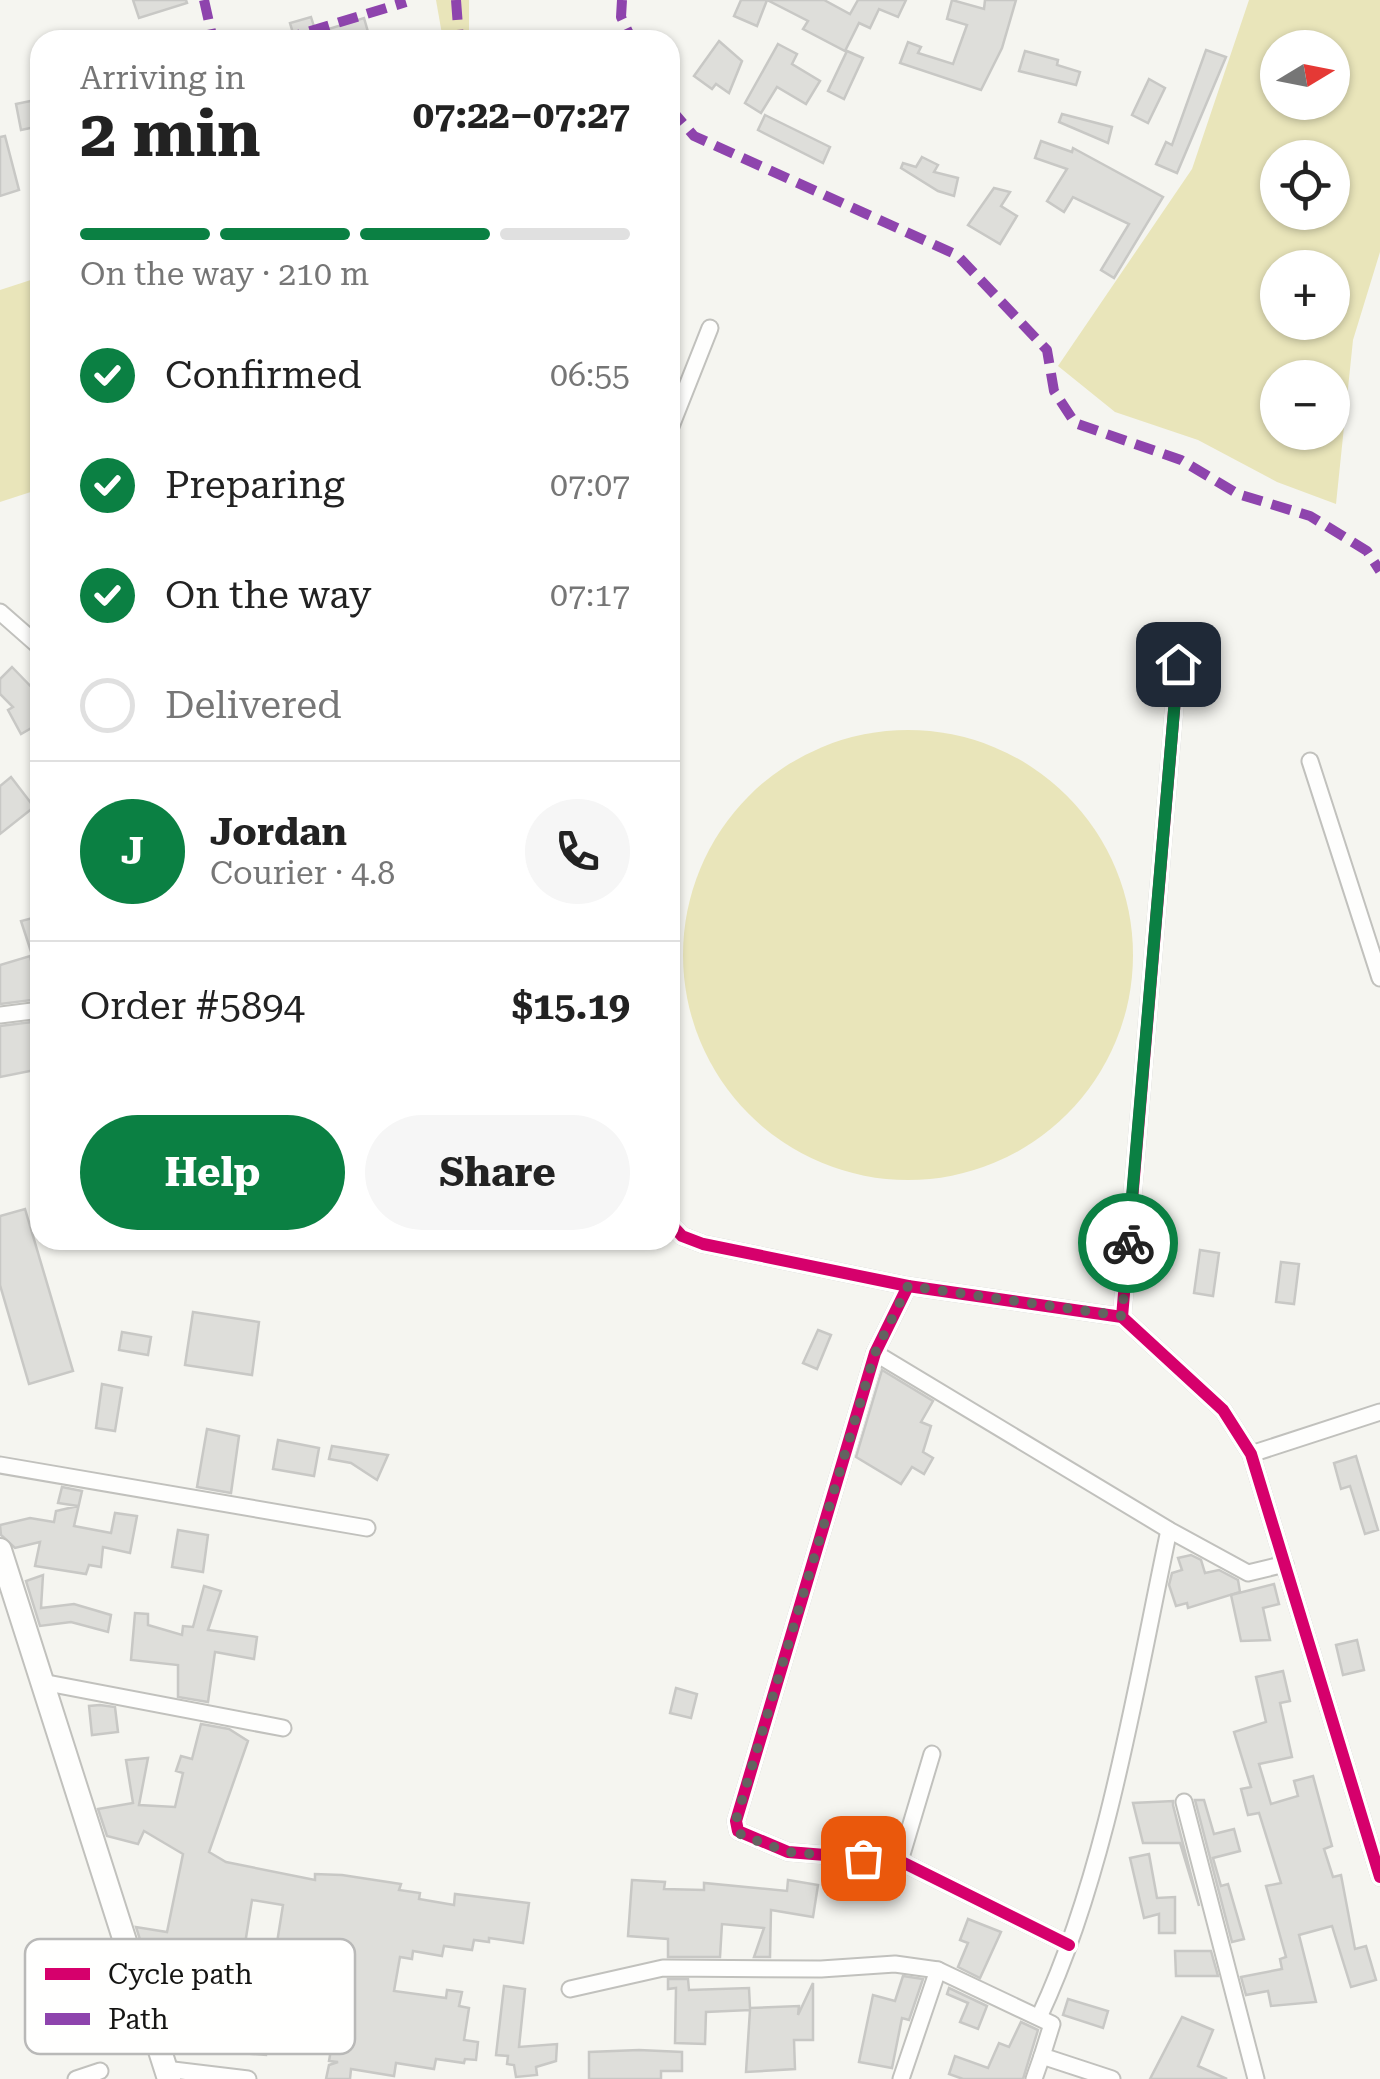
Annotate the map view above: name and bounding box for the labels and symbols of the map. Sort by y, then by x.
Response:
north arrow [1260,30,1350,120]
pin [1136,622,1221,707]
courier [1078,1193,1178,1293]
pin [821,1816,906,1901]
legend [25,1939,355,2054]
text: Cycle path [108,1958,253,1991]
text: Path [108,2003,169,2036]

